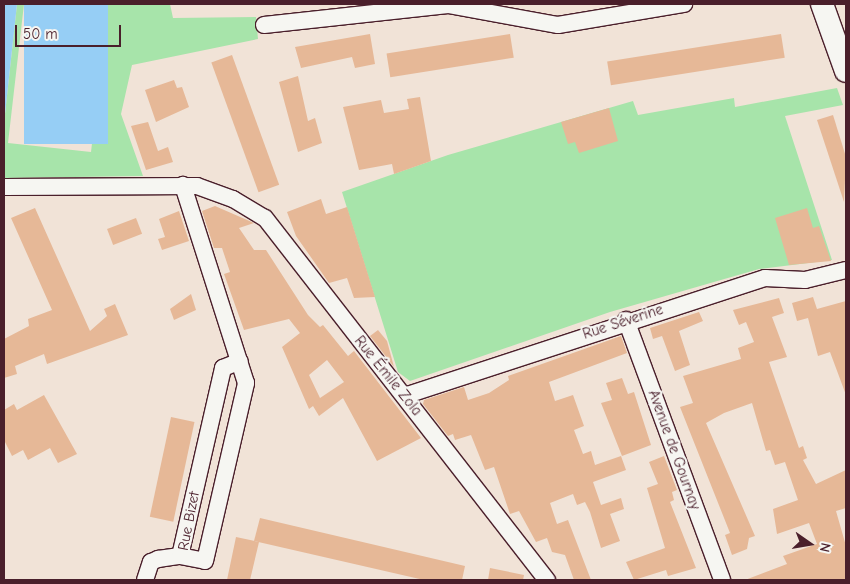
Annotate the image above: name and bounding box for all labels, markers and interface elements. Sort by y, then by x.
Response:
scale bar [18,15,124,47]
text: 50 m [23,25,58,43]
street label: Rue Séverine [580,301,666,343]
street label: Rue Émile Zola [350,332,426,420]
street label: Avenue de Gournay [644,388,704,512]
street label: Rue Bizet [174,490,204,552]
north arrow [785,519,835,569]
text: N [816,541,834,554]

